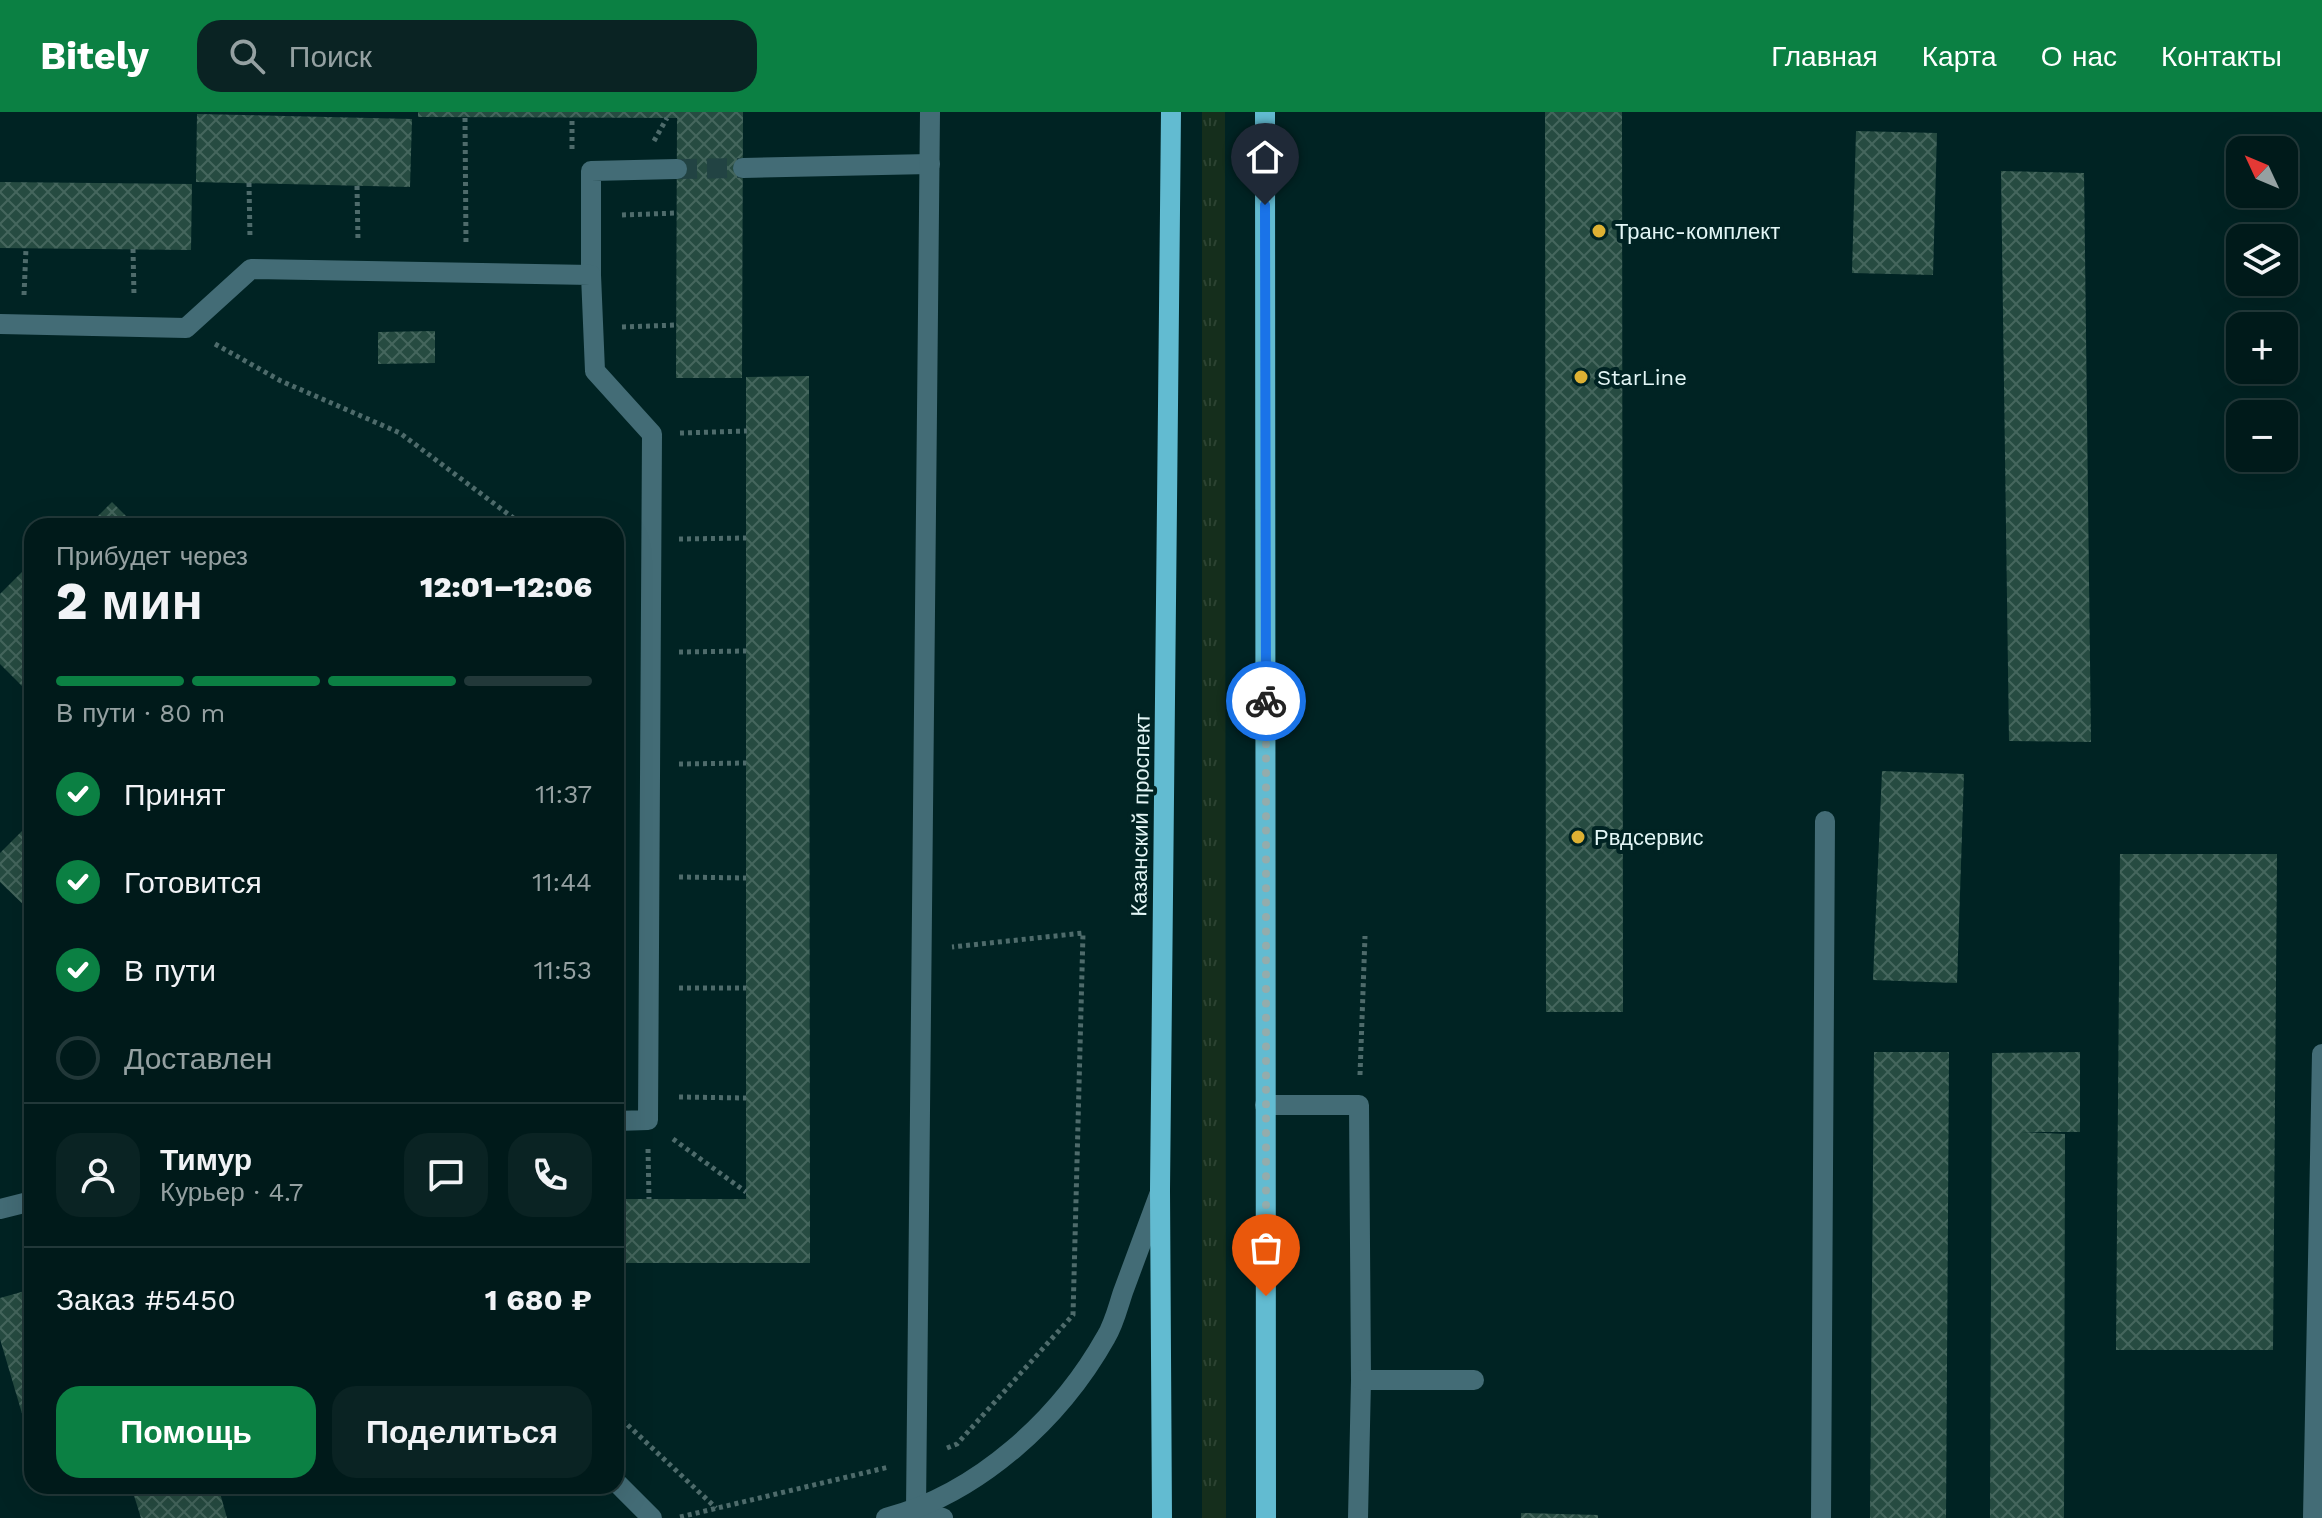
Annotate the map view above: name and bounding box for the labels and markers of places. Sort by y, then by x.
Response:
pin [1231,123,1299,205]
place label: Транс-комплект [1615,219,1780,244]
marker: Транс-комплект [1590,222,1608,240]
place label: StarLine [1597,365,1687,390]
marker: StarLine [1572,368,1590,386]
place label: Рвдсервис [1594,825,1703,850]
marker: Рвдсервис [1569,828,1587,846]
pin [1232,1214,1300,1296]

